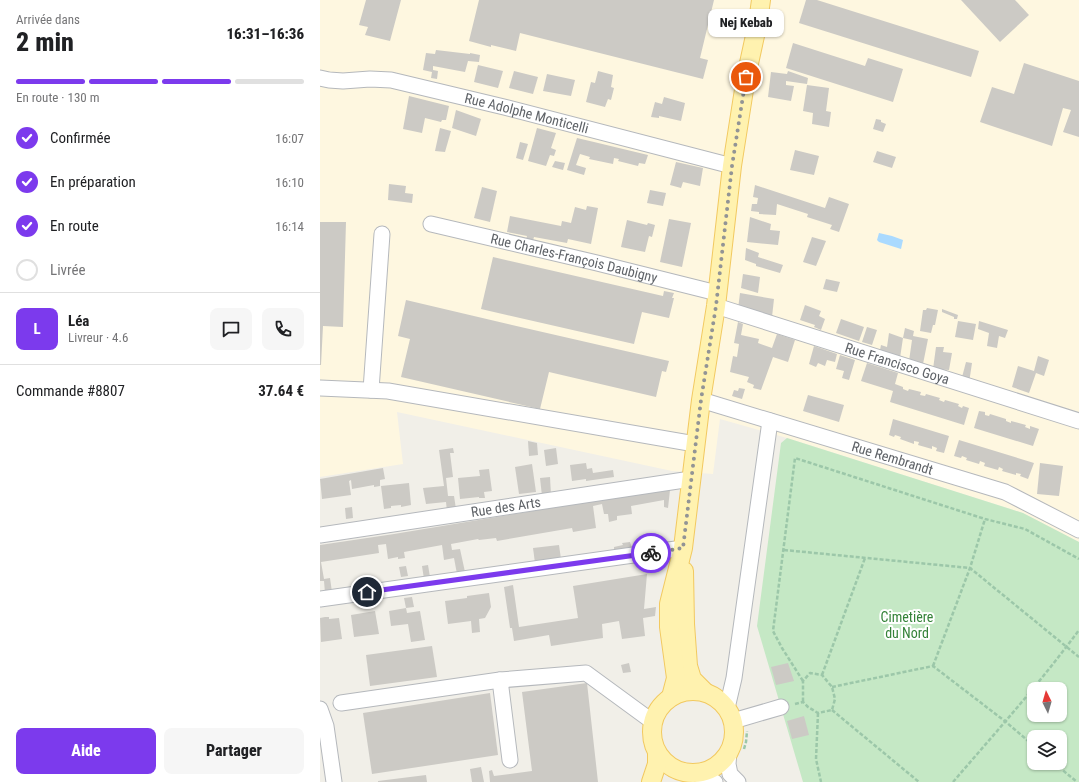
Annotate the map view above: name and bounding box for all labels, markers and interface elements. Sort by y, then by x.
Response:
callout: Nej Kebab [708,9,784,37]
text: Arrivée dans [16,12,80,27]
text: Nej Kebab [720,15,772,30]
text: 16:31–16:36 [226,25,304,43]
text: 2 min [16,27,74,57]
pin [729,60,763,94]
icon: bag [735,66,757,88]
text: En route · 130 m [16,90,99,105]
street label: Rue Adolphe Monticelli [463,90,590,137]
icon: check [16,127,38,149]
text: Confirmée [50,129,111,147]
text: 16:07 [275,131,304,146]
icon: check [16,171,38,193]
text: En préparation [50,173,136,191]
text: 16:10 [275,175,304,190]
icon: check [16,215,38,237]
text: En route [50,217,99,235]
text: 16:14 [275,219,304,234]
street label: Rue Charles-François Daubigny [489,230,659,286]
text: Livrée [50,261,86,279]
button: chat [210,308,252,350]
button: phone [262,308,304,350]
text: Léa [68,312,89,330]
text: L [33,320,41,338]
text: Livreur · 4.6 [68,330,128,345]
street label: Rue Francisco Goya [843,339,951,387]
text: Commande #8807 [16,382,125,400]
text: 37.64 € [258,382,304,400]
street label: Rue Rembrandt [850,438,935,478]
street label: Rue des Arts [470,494,542,520]
courier [631,533,671,573]
icon: bike [640,542,662,564]
pin [350,575,384,609]
icon: home [356,581,378,603]
park label: Cimetière du Nord [881,609,934,641]
north arrow [1027,682,1067,722]
map controls [1027,682,1067,770]
button: Aide [16,728,156,774]
button: Partager [164,728,304,774]
button: layers [1027,730,1067,770]

